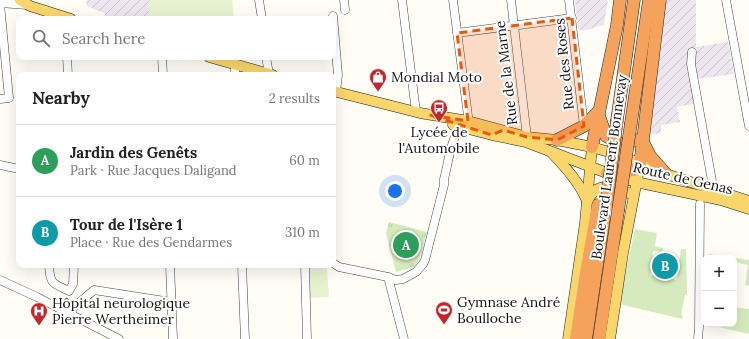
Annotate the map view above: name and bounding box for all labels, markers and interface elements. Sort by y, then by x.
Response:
search box [16,16,336,60]
street label: Rue des Roses [550,17,578,111]
street label: Rue de la Marne [491,19,521,126]
icon: search [30,27,52,49]
text: Search here [62,29,145,48]
shop icon: Mondial Moto [368,67,388,92]
place label: Mondial Moto [391,68,482,86]
street label: Boulevard Laurent Bonnevay [587,73,631,261]
text: Nearby [32,87,90,109]
text: 2 results [269,90,320,107]
bus stop icon: Lycée de l'Automobile [429,98,449,123]
place label: Lycée de l'Automobile [399,123,480,157]
text: Jardin des Genêts [70,143,197,162]
text: A [41,152,49,169]
text: 60 m [289,152,320,169]
street label: Route de Genas [631,158,735,198]
text: Park · Rue Jacques Daligand [70,162,237,179]
your location [385,181,405,201]
text: Tour de l'Isère 1 [70,215,183,234]
text: B [41,224,49,241]
text: 310 m [285,224,320,241]
pin: A [393,230,419,260]
text: Place · Rue des Gendarmes [70,234,232,251]
pin: B [652,251,678,281]
map controls [701,255,737,327]
button: + [701,255,737,291]
button: − [701,291,737,327]
place label: Gymnase André Boulloche [457,293,561,327]
place label: Hôpital neurologique Pierre Wertheimer [52,294,190,328]
sports icon: Gymnase André Boulloche [434,300,454,325]
hospital icon: Hôpital neurologique Pierre Wertheimer [29,301,49,326]

